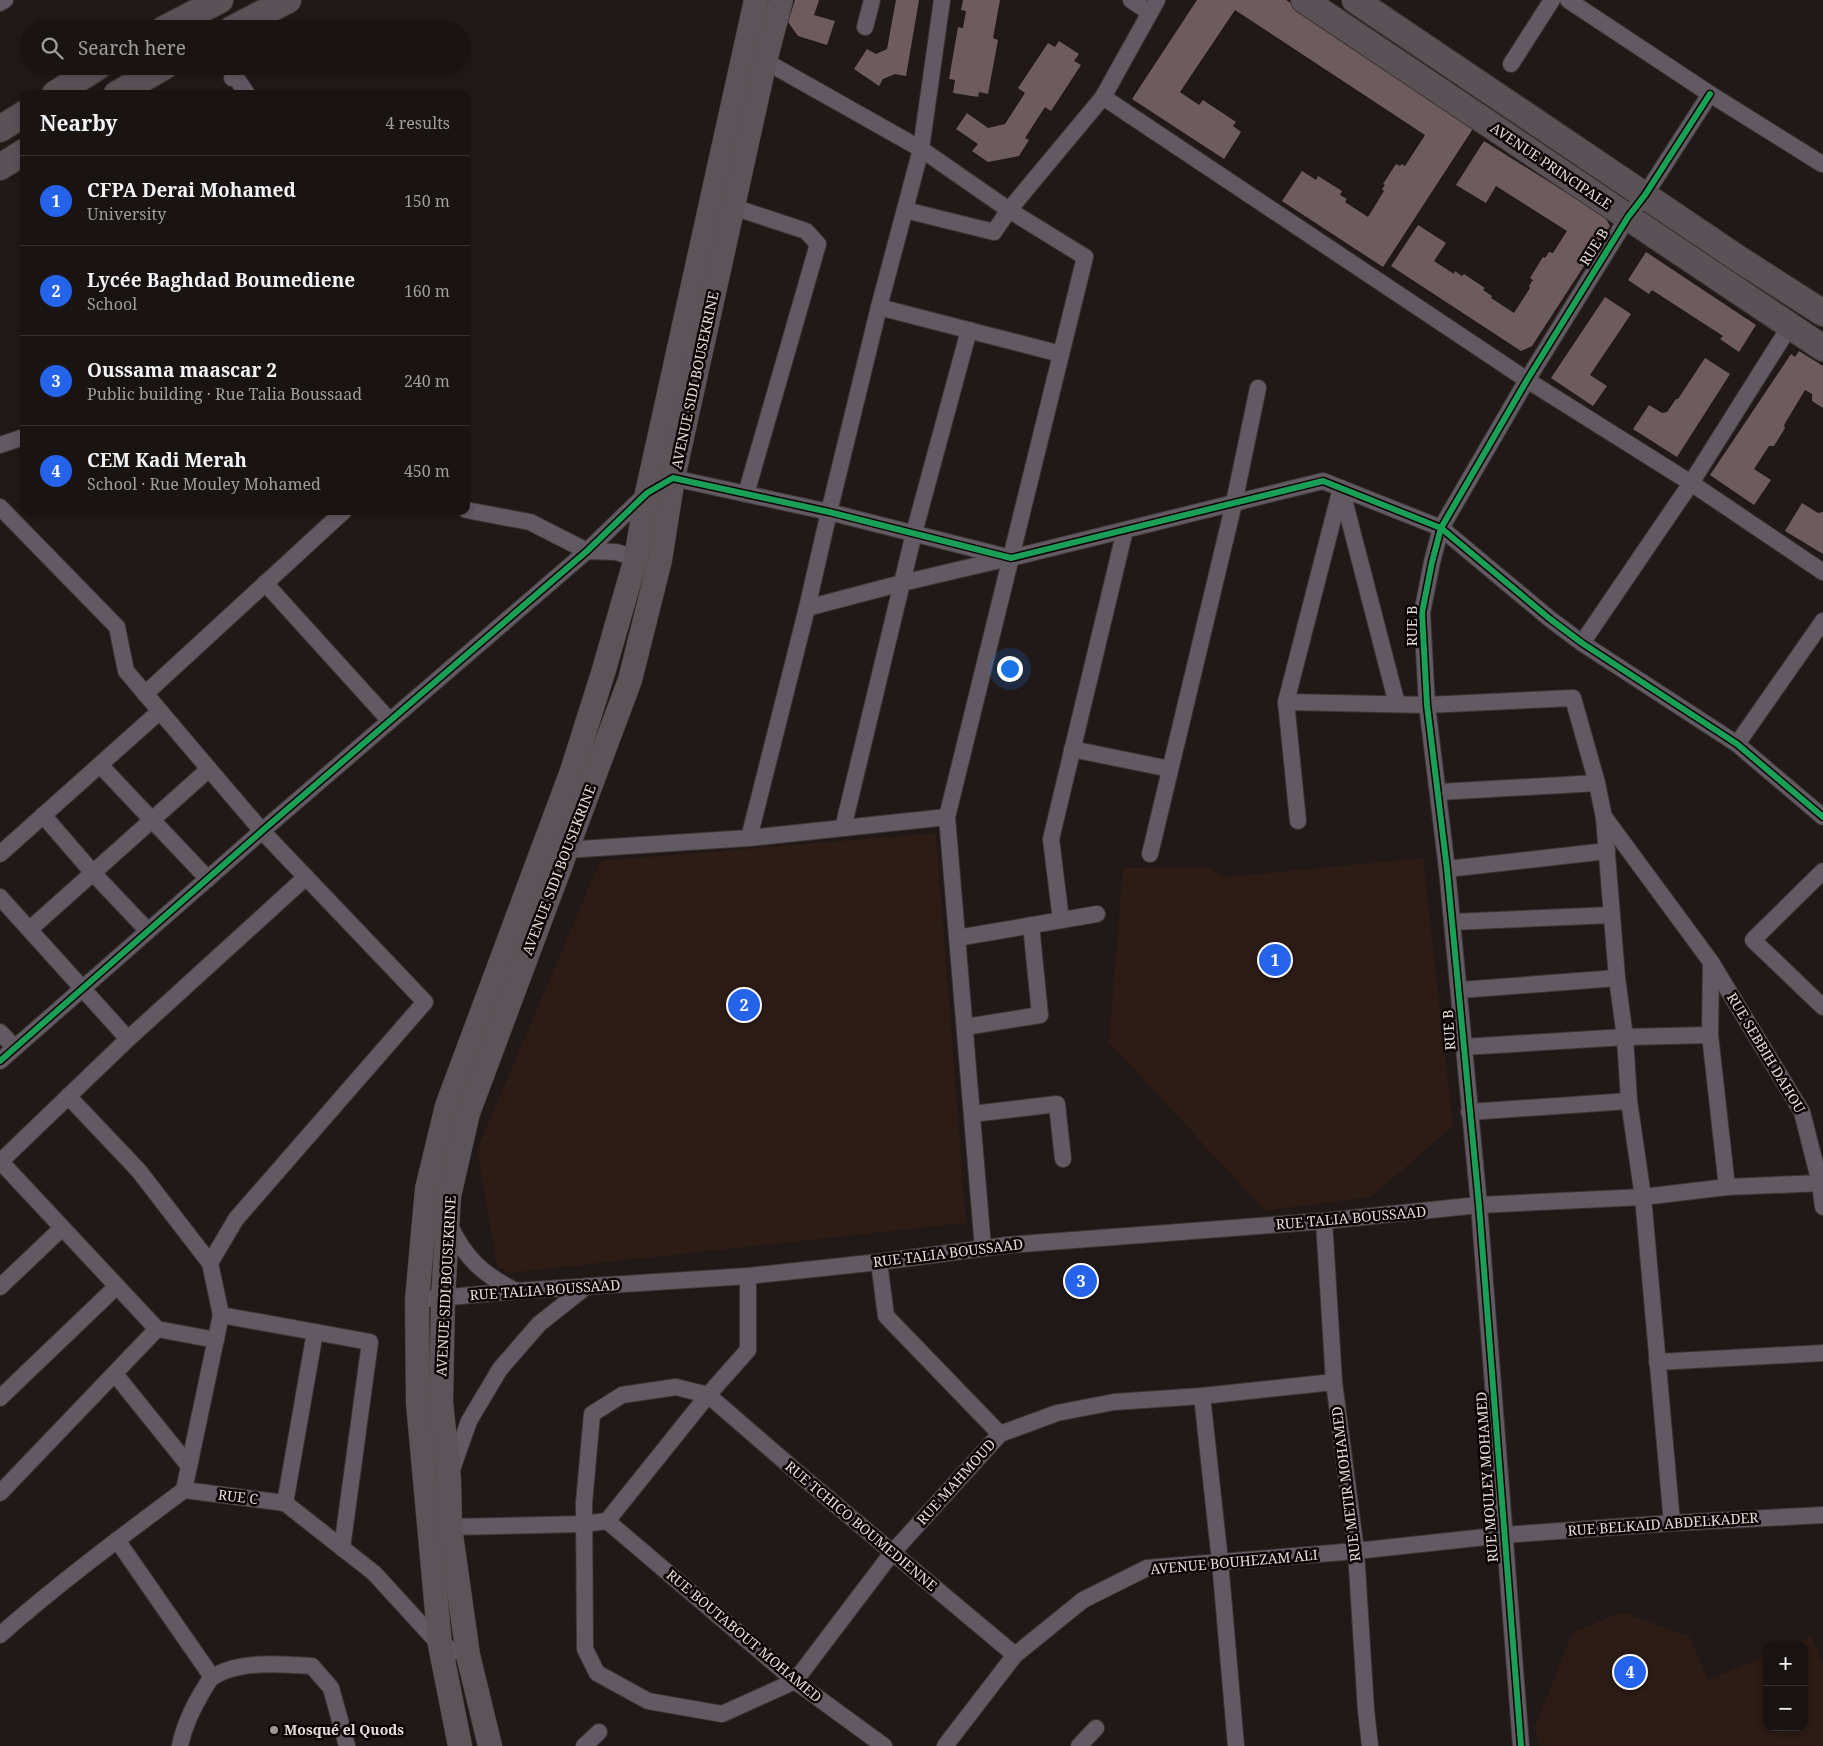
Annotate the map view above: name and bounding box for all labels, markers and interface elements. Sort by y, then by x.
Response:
search box [20,20,470,75]
icon: search [38,34,66,62]
text: Search here [78,35,186,61]
text: Nearby [40,109,118,137]
text: 4 results [386,112,450,134]
street label: AVENUE PRINCIPALE [1487,118,1616,213]
text: CFPA Derai Mohamed [87,177,296,203]
text: 1 [51,190,61,212]
text: 150 m [404,190,450,212]
text: University [87,203,166,225]
street label: RUE B [1575,224,1612,269]
text: Lycée Baghdad Boumediene [87,267,355,293]
text: 2 [51,280,61,302]
text: 160 m [404,280,450,302]
street label: AVENUE SIDI BOUSEKRINE [666,289,723,470]
text: School [87,293,137,315]
text: Oussama maascar 2 [87,357,277,383]
text: 3 [51,370,61,392]
text: 240 m [404,370,450,392]
text: Public building · Rue Talia Boussaad [87,383,362,405]
text: CEM Kadi Merah [87,447,247,473]
text: 4 [51,460,61,482]
text: 450 m [404,460,450,482]
text: School · Rue Mouley Mohamed [87,473,321,495]
street label: RUE B [1402,606,1421,646]
your location [997,656,1023,682]
street label: AVENUE SIDI BOUSEKRINE [517,782,600,958]
pin: 1 [1259,941,1291,979]
pin: 2 [728,986,760,1024]
street label: RUE SEBBIH DAHOU [1723,989,1810,1116]
street label: RUE B [1438,1009,1459,1051]
street label: AVENUE SIDI BOUSEKRINE [431,1195,460,1377]
street label: RUE TALIA BOUSSAAD [1275,1201,1427,1234]
street label: RUE TALIA BOUSSAAD [872,1234,1024,1271]
pin: 3 [1065,1262,1097,1300]
street label: RUE TALIA BOUSSAAD [469,1275,621,1304]
street label: RUE MOULEY MOHAMED [1471,1391,1502,1563]
street label: RUE METIR MOHAMED [1327,1405,1364,1563]
street label: RUE MAHMOUD [912,1435,999,1529]
street label: RUE TCHICO BOUMEDIENNE [781,1456,941,1595]
street label: RUE C [217,1485,259,1508]
street label: RUE BELKAID ABDELKADER [1567,1507,1760,1540]
street label: AVENUE BOUHEZAM ALI [1149,1545,1319,1578]
street label: RUE BOUTABOUT MOHAMED [663,1565,826,1706]
map controls [1763,1641,1808,1731]
button: + [1763,1641,1808,1686]
pin: 4 [1614,1653,1646,1691]
button: − [1763,1686,1808,1731]
place label: Mosqué el Quods [284,1720,404,1739]
marker: Mosqué el Quods [268,1724,280,1736]

